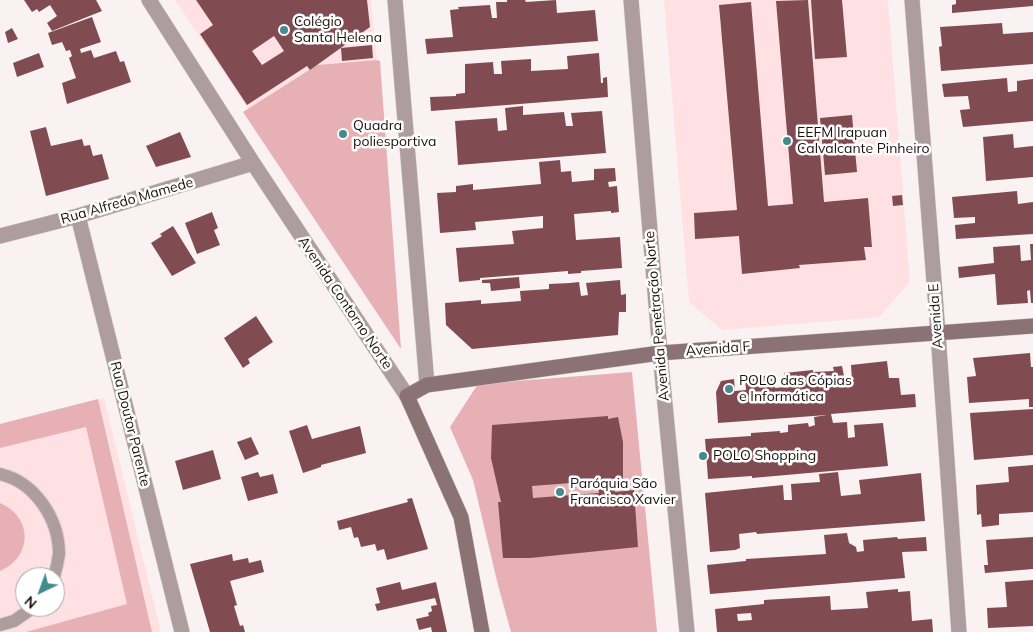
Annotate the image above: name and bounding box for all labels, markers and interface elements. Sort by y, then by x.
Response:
place label: Colégio Santa Helena [294,14,382,46]
marker: Colégio Santa Helena [278,24,290,36]
place label: Quadra poliesportiva [353,118,436,150]
place label: EEFM Irapuan Calvalcante Pinheiro [797,125,929,158]
marker: Quadra poliesportiva [337,128,349,140]
marker: EEFM Irapuan Calvalcante Pinheiro [781,135,793,147]
street label: Rua Alfredo Mamede [59,174,195,228]
street label: Avenida Penetração Norte [641,230,673,402]
street label: Avenida Contorno Norte [294,234,396,372]
street label: Avenida E [925,283,947,349]
street label: Avenida F [685,338,751,360]
street label: Rua Doutor Parente [106,360,154,488]
place label: POLO das Cópias e Informática [739,373,852,406]
marker: POLO das Cópias e Informática [723,383,735,395]
place label: POLO Shopping [713,448,816,464]
marker: POLO Shopping [697,450,709,462]
place label: Paróquia São Francisco Xavier [570,476,676,508]
marker: Paróquia São Francisco Xavier [554,486,566,498]
north arrow [15,567,65,617]
text: N [21,592,41,613]

